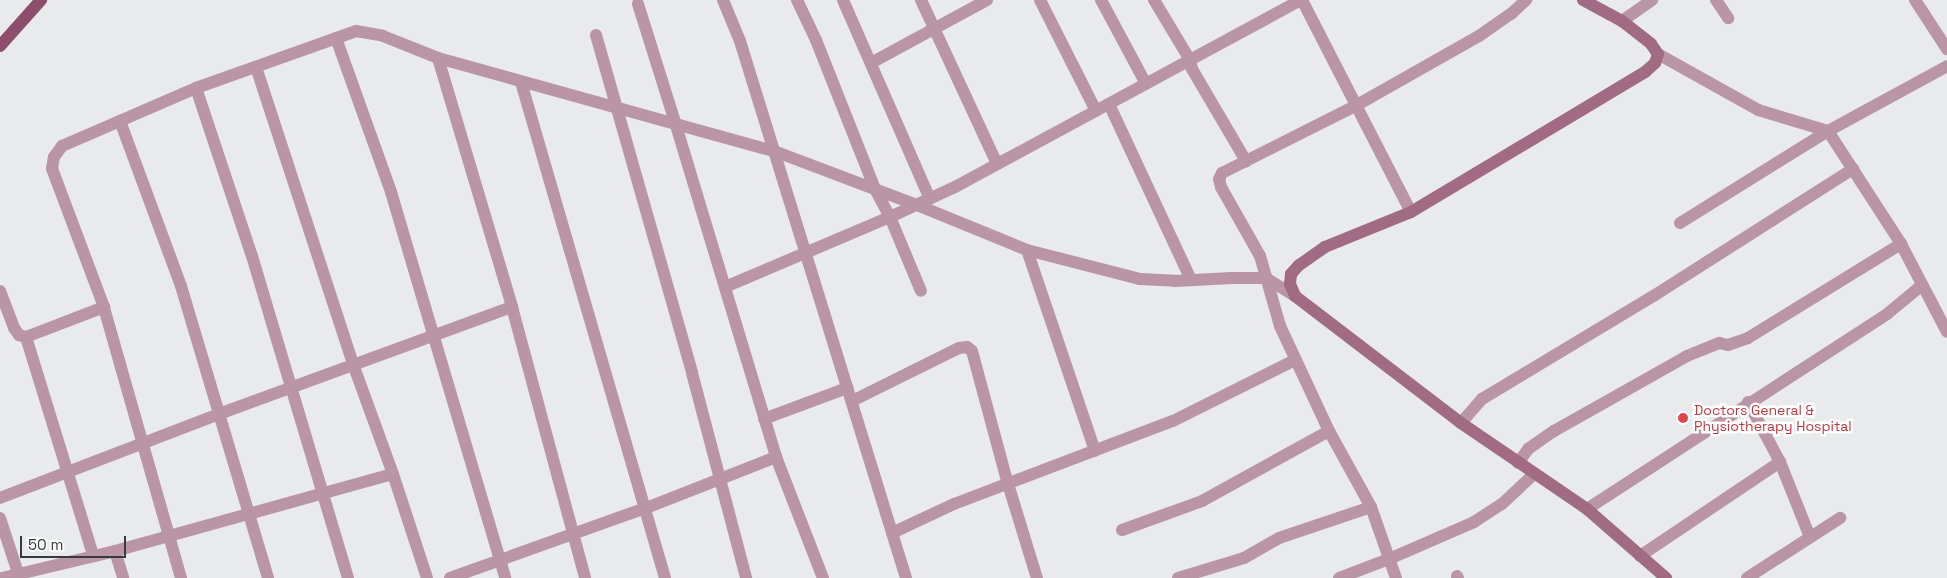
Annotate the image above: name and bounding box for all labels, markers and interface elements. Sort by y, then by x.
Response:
place label: Doctors General & Physiotherapy Hospital [1694,402,1852,434]
marker: Doctors General & Physiotherapy Hospital [1676,411,1690,425]
scale bar [22,526,129,558]
text: 50 m [28,535,63,554]

